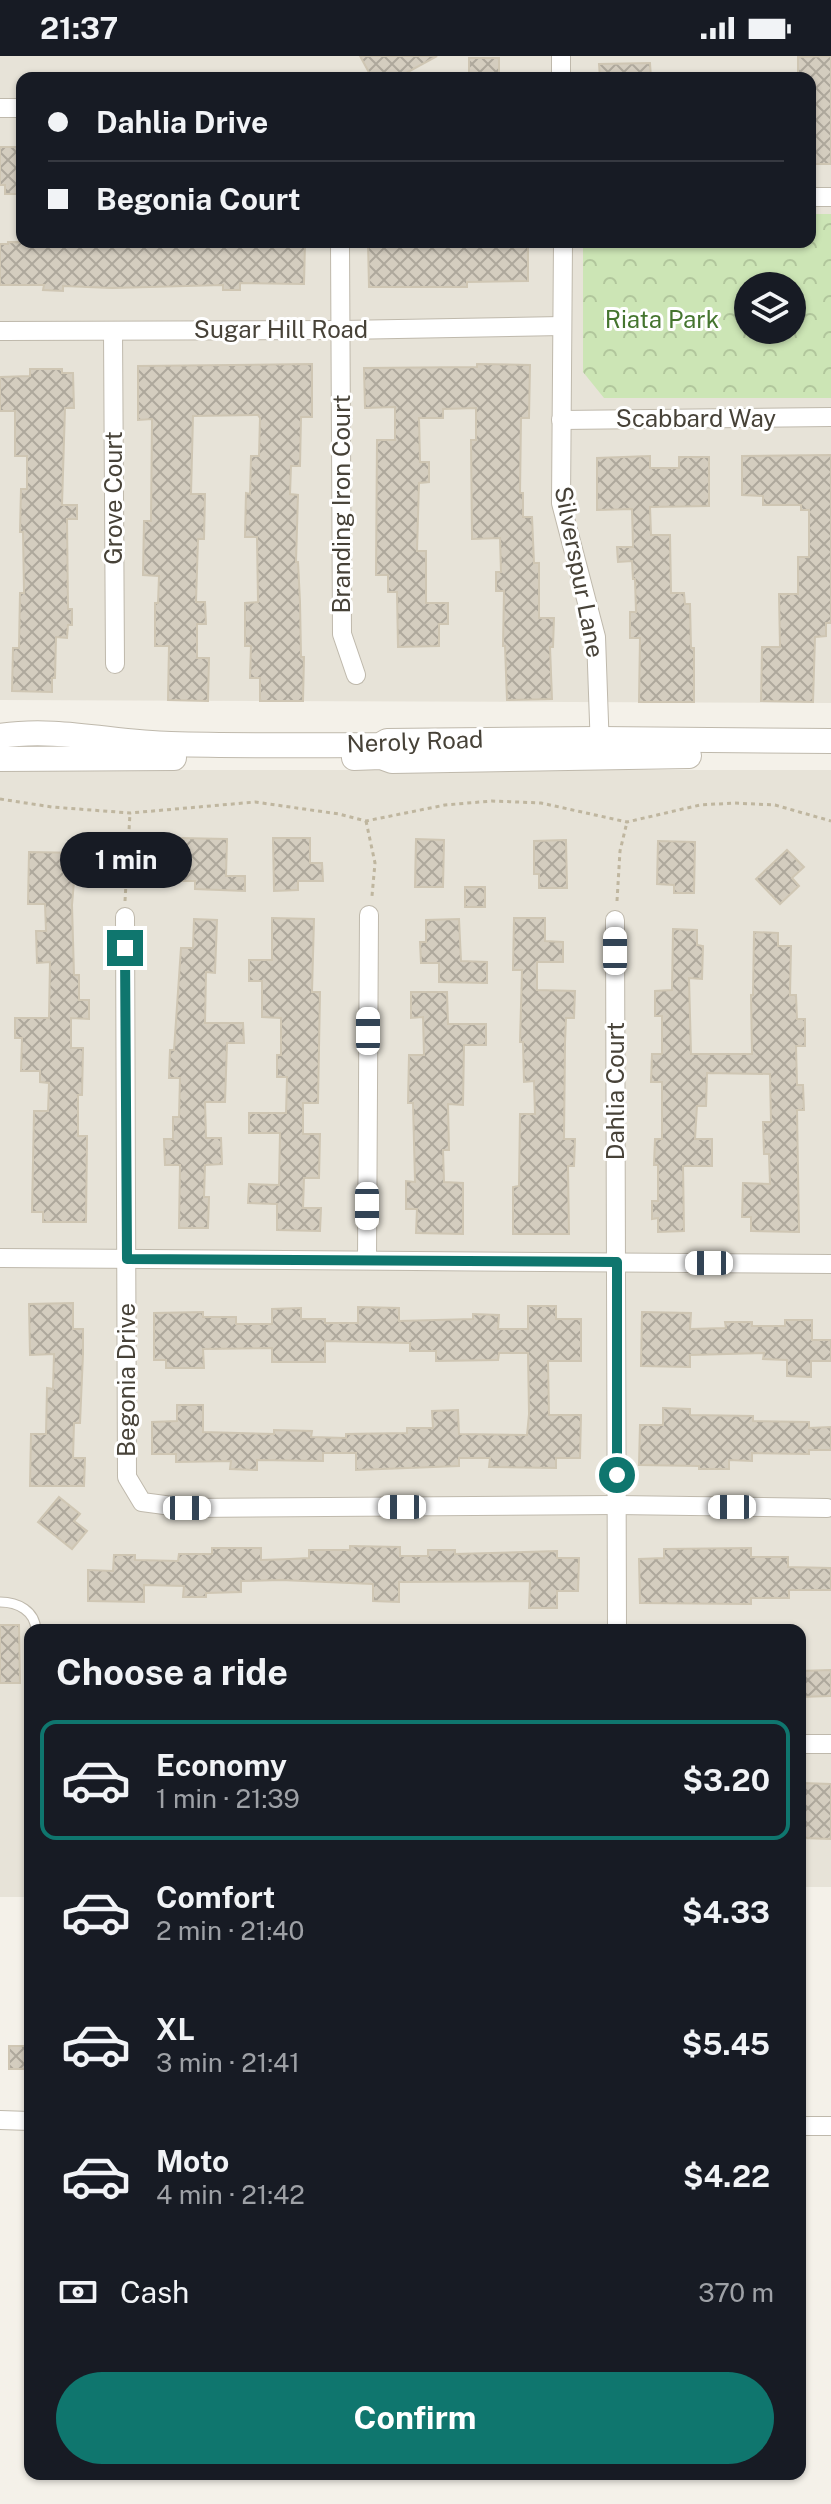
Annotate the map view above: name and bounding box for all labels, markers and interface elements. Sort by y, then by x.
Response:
text: 21:37 [40,10,118,46]
text: Dahlia Drive [96,104,268,140]
text: Begonia Court [96,181,301,217]
map controls [734,272,806,344]
button: layers [734,272,806,344]
park label: Riata Park [605,305,719,333]
street label: Sugar Hill Road [194,315,368,343]
street label: Branding Iron Court [327,394,355,614]
street label: Scabbard Way [616,404,776,432]
street label: Grove Court [99,431,127,565]
street label: Silverspur Lane [550,484,610,660]
street label: Neroly Road [346,725,484,757]
callout: 1 min [59,832,191,888]
text: 1 min [95,844,157,875]
car [603,927,627,975]
route end [107,930,143,966]
car [356,1007,380,1055]
street label: Dahlia Court [601,1022,629,1160]
car [355,1182,379,1230]
car [685,1251,733,1275]
street label: Begonia Drive [112,1303,140,1457]
route start [599,1457,635,1493]
car [378,1495,426,1519]
car [708,1495,756,1519]
car [163,1496,211,1520]
text: Choose a ride [56,1651,288,1693]
icon: car [60,1744,132,1816]
text: Economy [156,1747,287,1783]
text: $3.20 [683,1762,770,1798]
text: 1 min · 21:39 [156,1783,300,1814]
icon: car [60,1876,132,1948]
text: Comfort [156,1879,275,1915]
text: $4.33 [682,1894,770,1930]
text: 2 min · 21:40 [156,1915,304,1946]
icon: car [60,2008,132,2080]
text: XL [156,2011,195,2047]
text: $5.45 [682,2026,770,2062]
text: 3 min · 21:41 [156,2047,300,2078]
icon: car [60,2140,132,2212]
text: Moto [156,2143,229,2179]
text: $4.22 [683,2158,770,2194]
text: 4 min · 21:42 [156,2179,305,2210]
icon: cash [56,2270,100,2314]
text: Cash [120,2274,189,2310]
text: 370 m [698,2277,774,2308]
button: Confirm [56,2372,774,2464]

